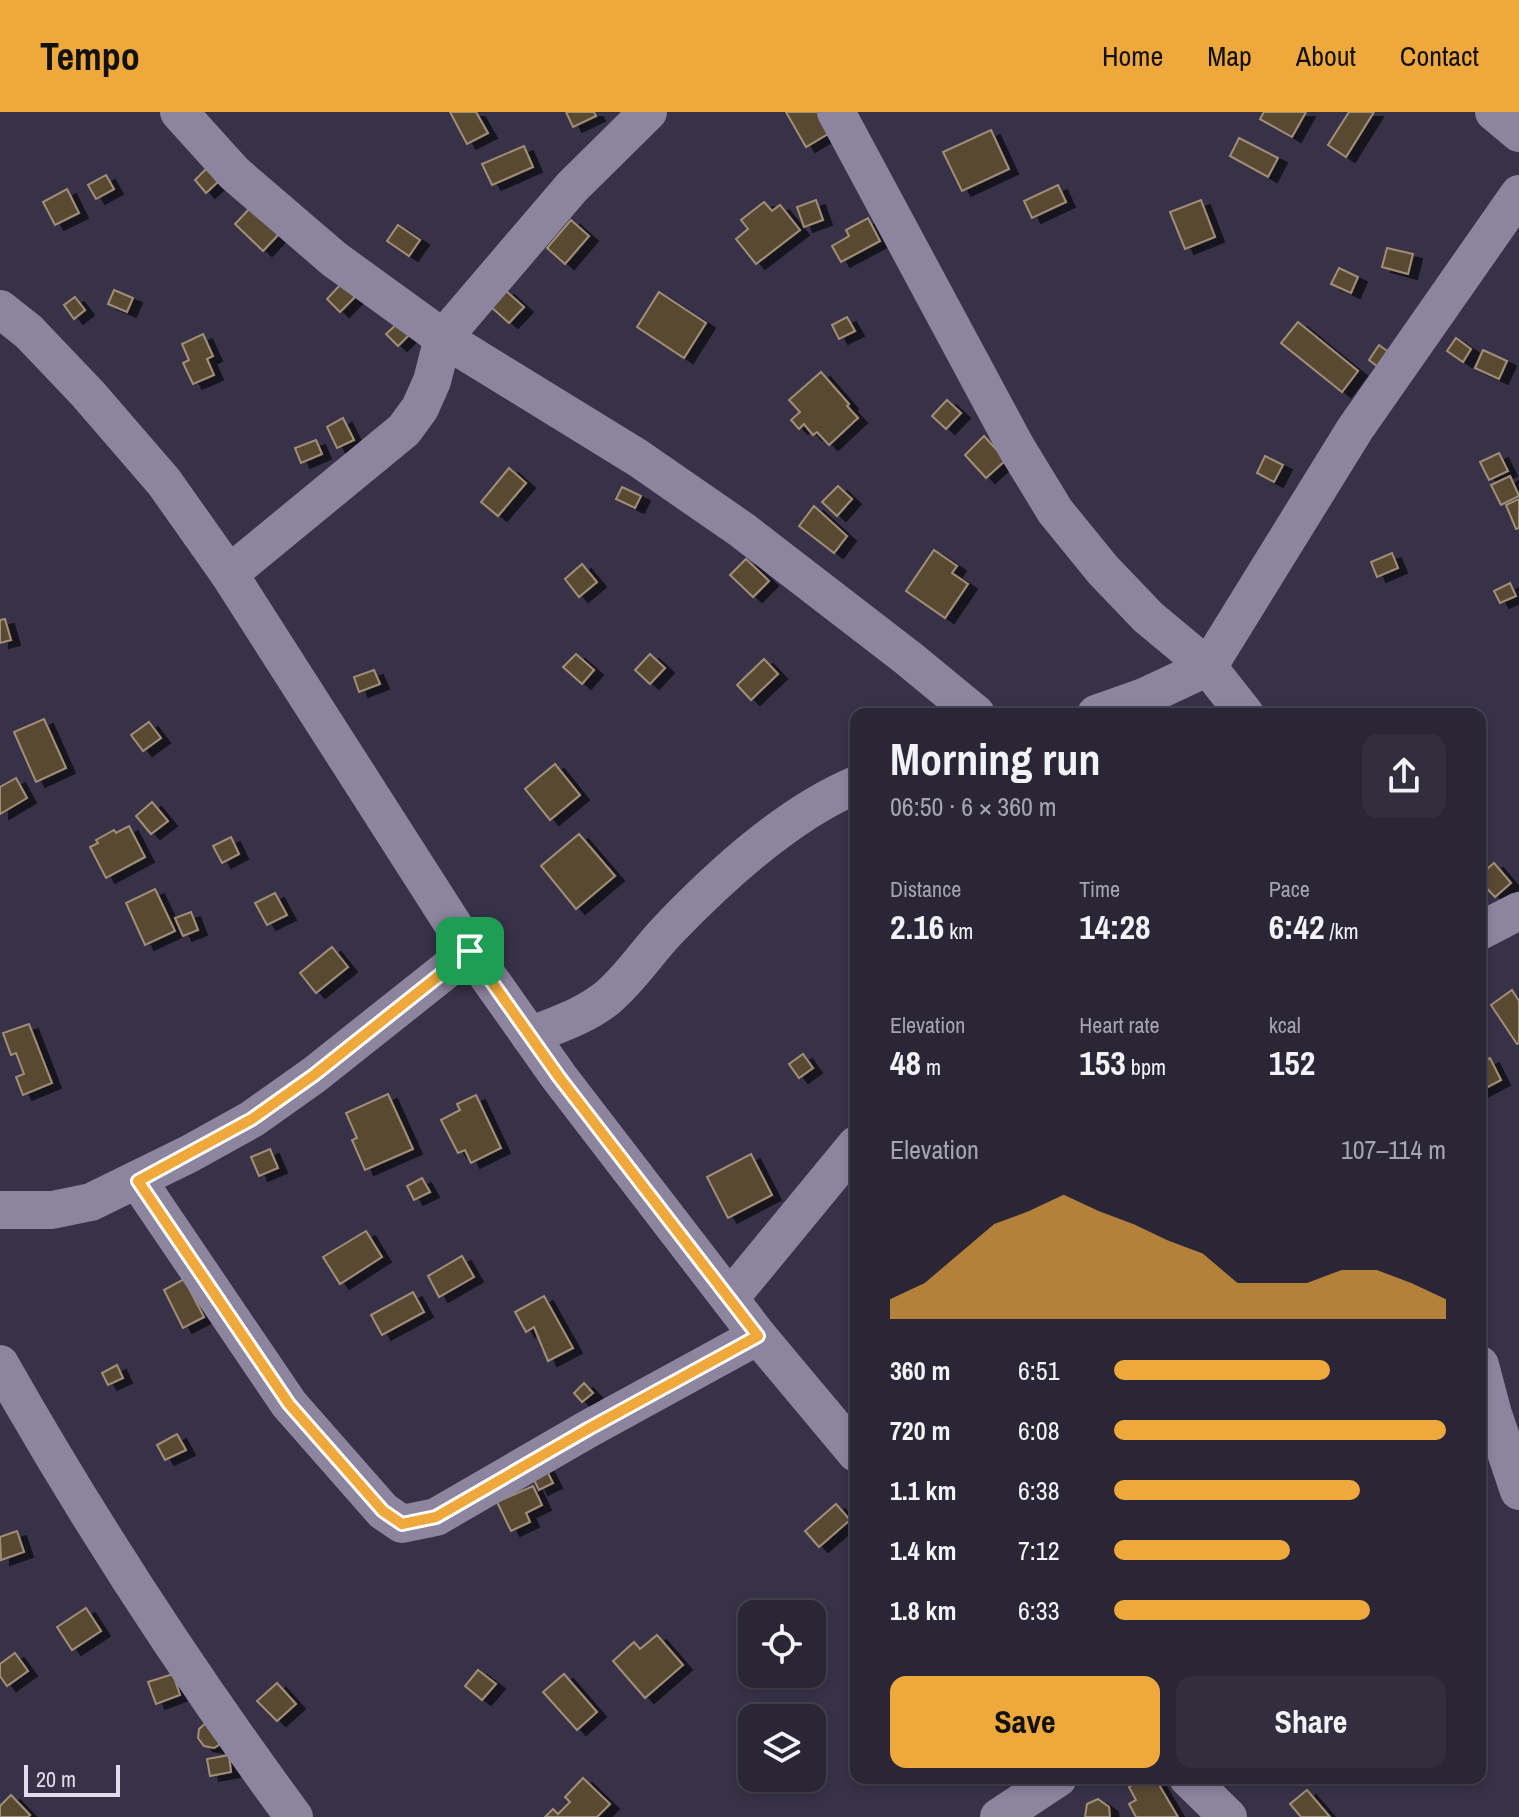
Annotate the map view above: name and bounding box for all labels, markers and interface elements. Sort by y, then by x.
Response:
text: Tempo [40,31,140,82]
text: Home [1102,37,1163,75]
text: Map [1207,37,1252,75]
text: About [1296,37,1356,75]
text: Contact [1400,37,1479,75]
text: Morning run [890,729,1100,789]
button: share [1362,734,1446,818]
text: 06:50 · 6 × 360 m [890,789,1057,824]
text: Distance [890,874,961,904]
text: Time [1079,874,1120,904]
text: Pace [1269,874,1310,904]
text: 2.16 [890,904,944,950]
text: 14:28 [1079,904,1151,950]
text: 6:42 [1269,904,1324,950]
text: km [944,916,973,946]
text: /km [1324,916,1359,946]
pin [436,917,504,985]
icon: arrive [448,929,492,973]
text: Elevation [890,1010,965,1040]
text: Heart rate [1079,1010,1160,1040]
text: kcal [1269,1010,1301,1040]
text: 48 [890,1040,921,1086]
text: 153 [1079,1040,1126,1086]
text: 152 [1269,1040,1315,1086]
text: m [921,1052,941,1082]
text: bpm [1126,1052,1166,1082]
text: Elevation [890,1132,979,1167]
text: 107–114 m [1341,1132,1446,1167]
text: 360 m [890,1353,950,1388]
text: 6:51 [1018,1353,1060,1388]
text: 720 m [890,1413,950,1448]
text: 6:08 [1018,1413,1060,1448]
text: 1.1 km [890,1473,956,1508]
text: 6:38 [1018,1473,1060,1508]
text: 1.4 km [890,1533,956,1568]
text: 7:12 [1018,1533,1060,1568]
text: 1.8 km [890,1593,956,1628]
text: 6:33 [1018,1593,1060,1628]
map controls [738,1600,826,1792]
button: locate [738,1600,826,1688]
button: Save [890,1676,1160,1768]
button: Share [1176,1676,1446,1768]
button: layers [738,1704,826,1792]
scale bar [24,1761,120,1797]
text: 20 m [36,1764,76,1794]

